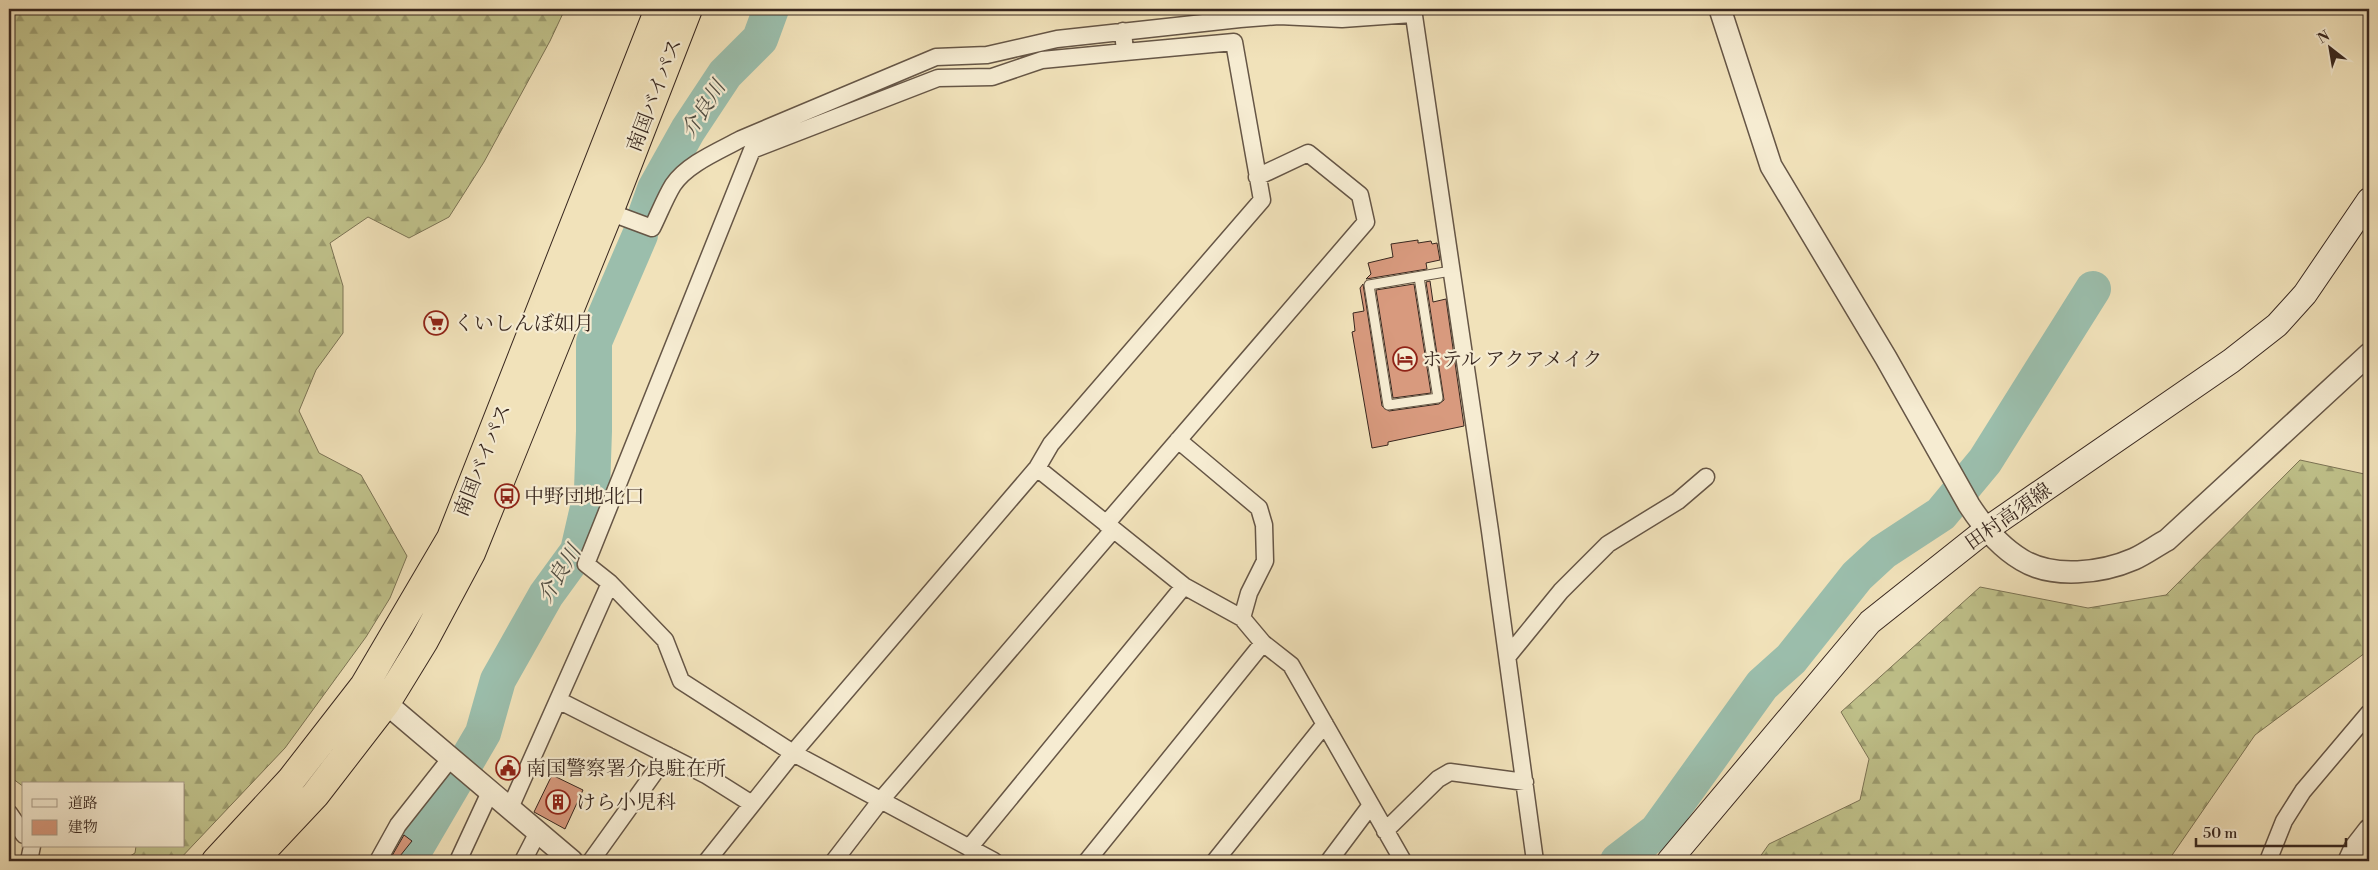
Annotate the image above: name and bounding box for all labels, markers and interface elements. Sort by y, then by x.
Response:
north arrow [2306,22,2356,72]
text: N [2314,27,2333,48]
street label: 南国バイパス [622,35,689,156]
water label: 介良川 [676,74,733,143]
supermarket icon: くいしんぼ如月 [423,310,449,336]
place label: くいしんぼ如月 [454,312,594,337]
hotel icon: ホテル アクアメイク [1392,346,1418,372]
place label: ホテル アクアメイク [1422,348,1603,373]
street label: 南国バイパス [449,400,517,521]
street label: 田村高須線 [1961,478,2057,556]
bus stop icon: 中野団地北口 [494,483,520,509]
place label: 中野団地北口 [524,485,644,510]
water label: 介良川 [532,539,588,608]
public building icon: 南国警察署介良駐在所 [495,755,521,781]
place label: 南国警察署介良駐在所 [526,757,726,782]
legend [22,782,185,848]
building icon: けら小児科 [545,789,571,815]
place label: けら小児科 [576,791,676,816]
text: 道路 [68,794,98,813]
scale bar [2196,815,2346,847]
text: 建物 [68,818,98,837]
text: 50 m [2203,824,2237,843]

